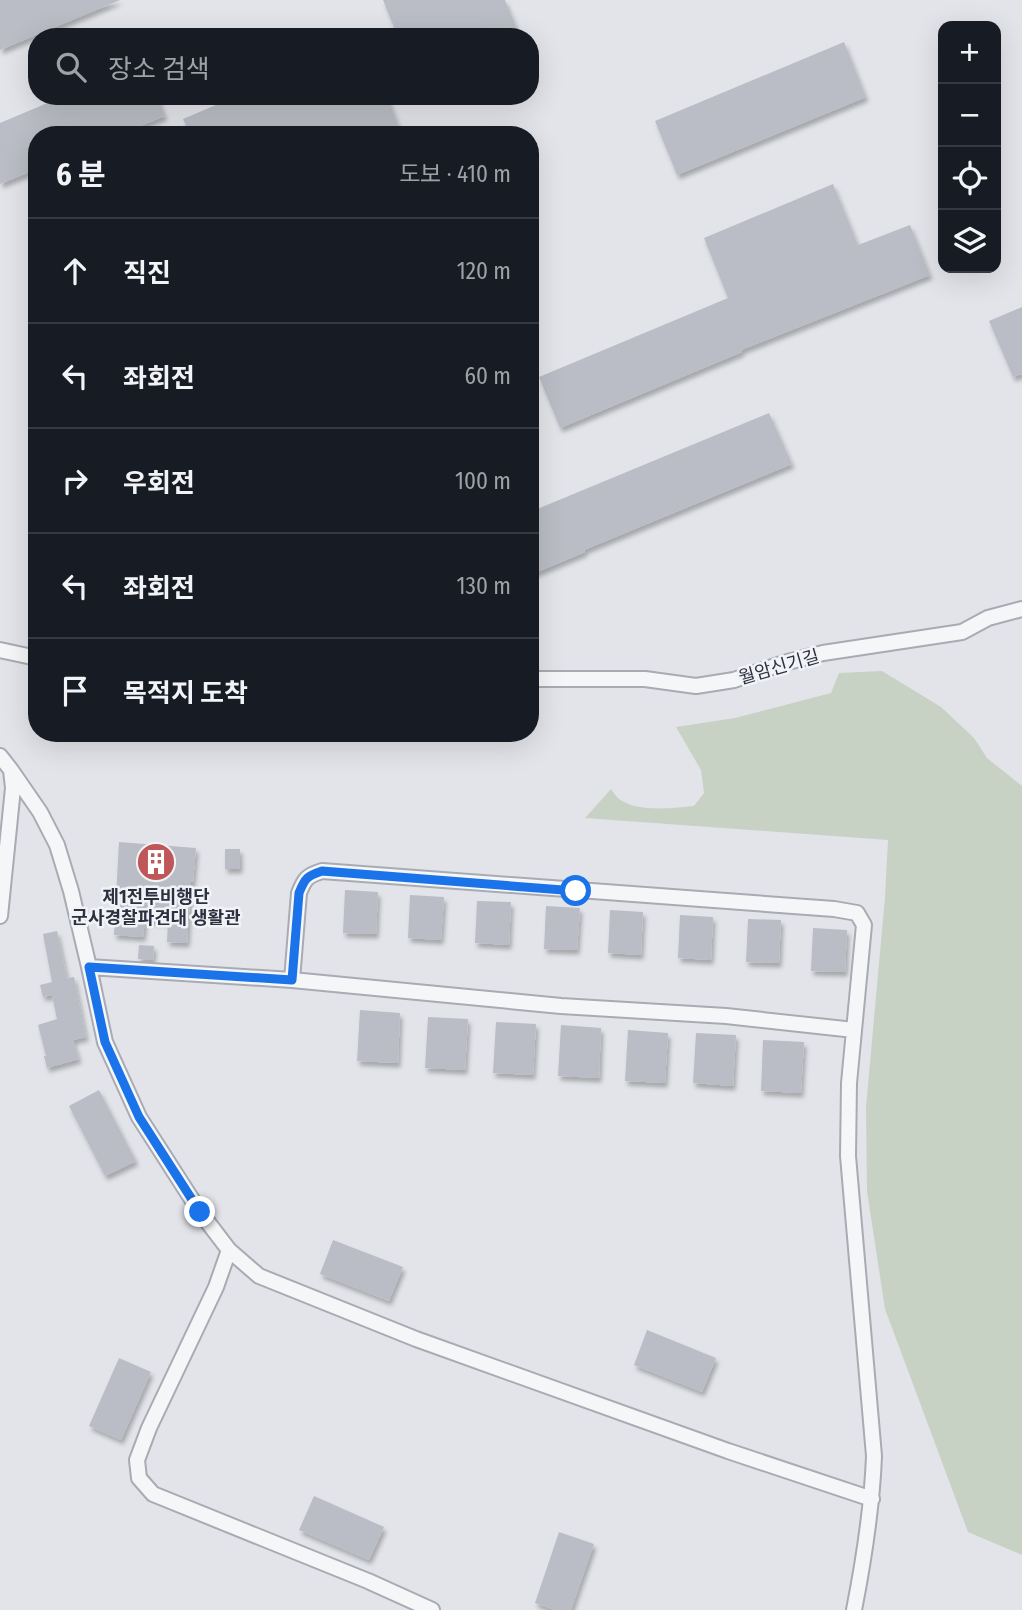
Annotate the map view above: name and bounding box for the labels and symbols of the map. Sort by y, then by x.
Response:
street label: 월암신기길 [736,645,822,689]
building icon: 제1전투비행단 군사경찰파견대 생활관 [135,841,177,883]
route start [560,875,591,906]
place label: 제1전투비행단 군사경찰파견대 생활관 [71,886,241,929]
route end [184,1196,215,1227]

